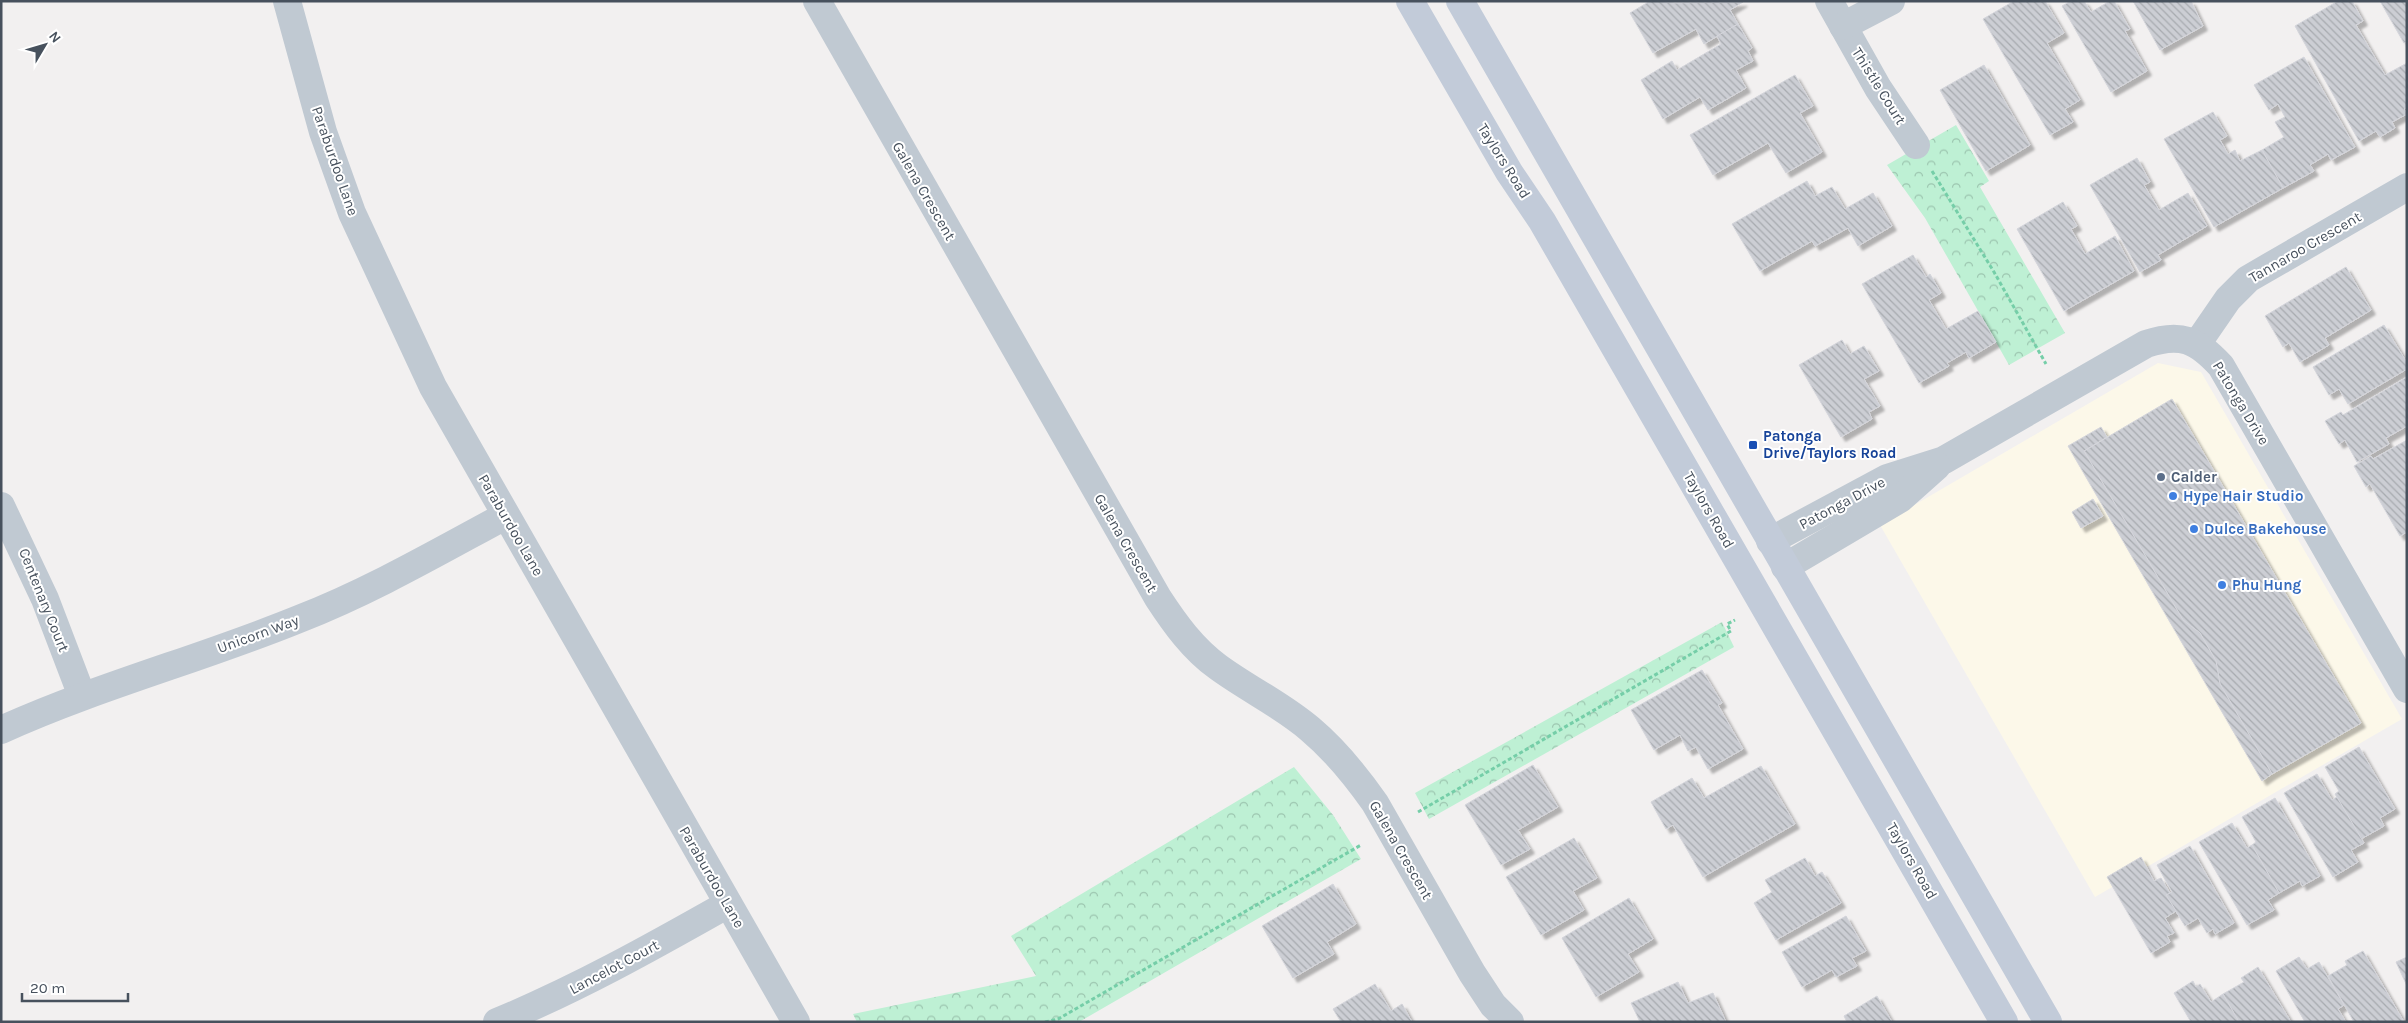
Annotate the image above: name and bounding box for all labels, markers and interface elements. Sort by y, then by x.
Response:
north arrow [20,20,70,70]
text: N [45,28,65,46]
street label: Thistle Court [1848,44,1910,128]
street label: Paraburdoo Lane [308,104,362,218]
street label: Taylors Road [1474,120,1534,202]
street label: Galena Crescent [888,138,960,244]
street label: Tannaroo Crescent [2246,207,2365,286]
street label: Patonga Drive [2209,358,2273,448]
place label: Patonga Drive/Taylors Road [1763,427,1897,462]
marker: Patonga Drive/Taylors Road [1747,439,1759,451]
place label: Calder [2171,468,2217,486]
street label: Taylors Road [1680,469,1738,551]
street label: Paraburdoo Lane [475,471,547,579]
marker: Calder [2155,471,2167,483]
street label: Patonga Drive [1796,473,1888,533]
place label: Hype Hair Studio [2183,487,2304,505]
street label: Galena Crescent [1090,490,1162,596]
marker: Hype Hair Studio [2167,490,2179,502]
place label: Dulce Bakehouse [2204,520,2326,538]
marker: Dulce Bakehouse [2188,523,2200,535]
street label: Centenary Court [15,546,73,655]
place label: Phu Hung [2232,576,2302,594]
marker: Phu Hung [2216,579,2228,591]
street label: Unicorn Way [215,611,301,657]
street label: Galena Crescent [1365,797,1437,903]
street label: Taylors Road [1883,820,1941,902]
street label: Paraburdoo Lane [676,823,748,931]
street label: Lancelot Court [566,936,662,998]
scale bar [22,970,129,1002]
text: 20 m [30,979,65,997]

